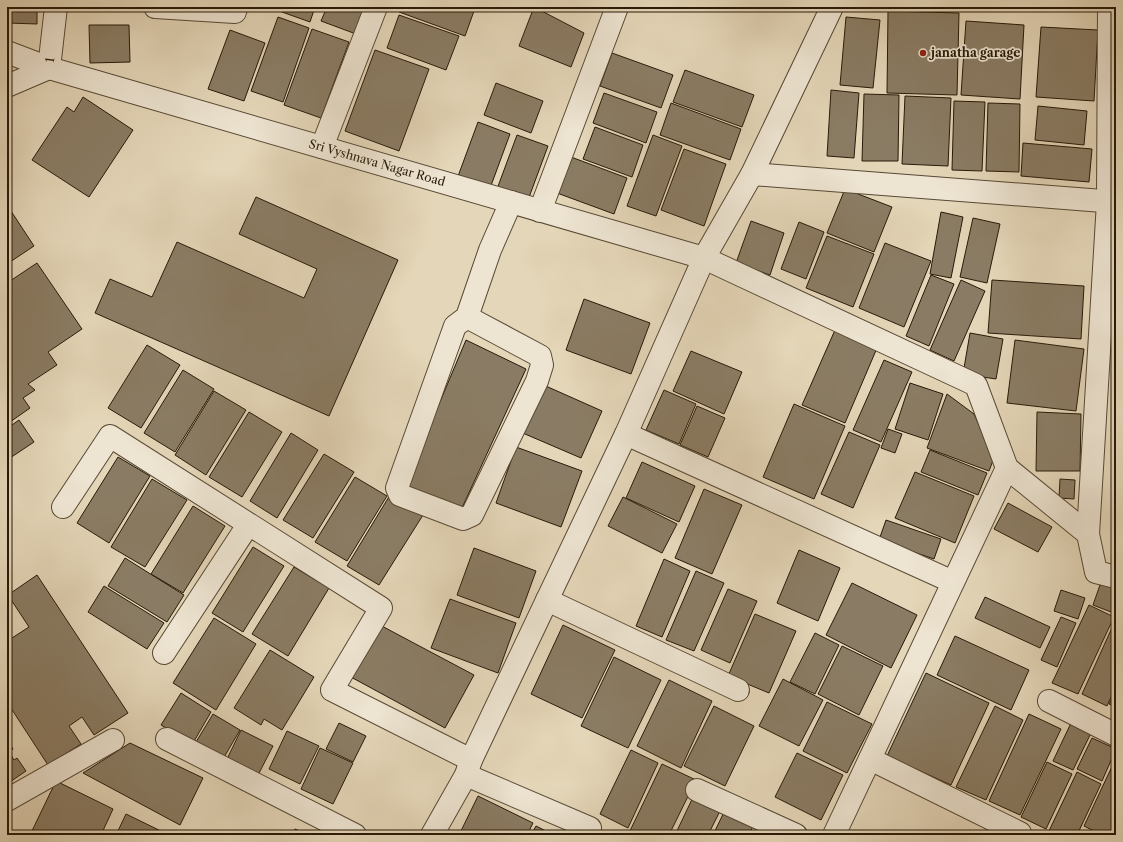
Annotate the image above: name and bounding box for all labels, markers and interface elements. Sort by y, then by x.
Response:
place label: janatha garage [928,45,1020,60]
marker: janatha garage [918,48,928,58]
street label: 1 [42,57,57,63]
street label: Sri Vyshnava Nagar Road [307,136,448,189]

